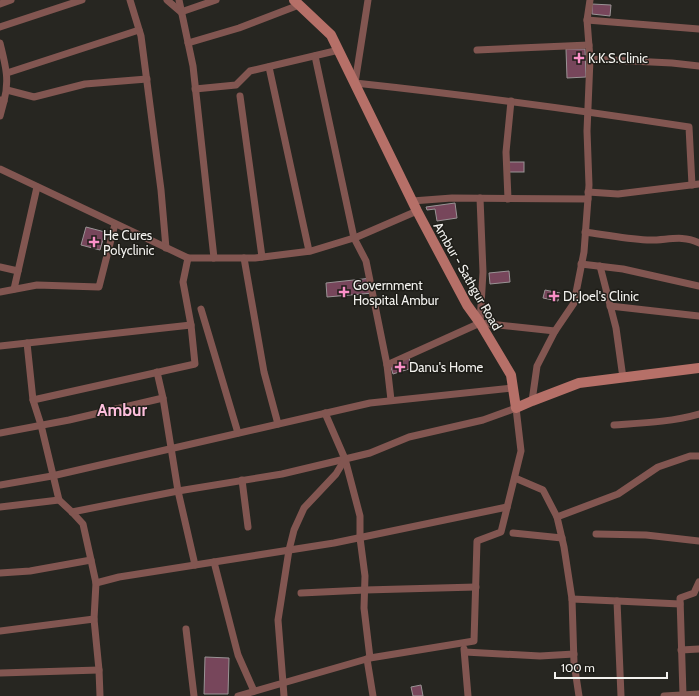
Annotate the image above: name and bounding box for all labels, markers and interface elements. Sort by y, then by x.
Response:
place label: K.K.S.Clinic [588,50,648,66]
marker: K.K.S.Clinic [573,52,585,64]
street label: Ambur - Sathgur Road [430,219,506,333]
place label: He Cures Polyclinic [103,227,155,258]
marker: He Cures Polyclinic [88,236,100,248]
place label: Government Hospital Ambur [353,277,440,308]
marker: Government Hospital Ambur [338,286,350,298]
place label: Dr.Joel's Clinic [563,288,639,304]
marker: Dr.Joel's Clinic [548,290,560,302]
place label: Danu's Home [409,359,484,375]
marker: Danu's Home [394,361,406,373]
district label: Ambur [97,400,147,420]
scale bar [555,654,667,680]
text: 100 m [561,660,595,675]

